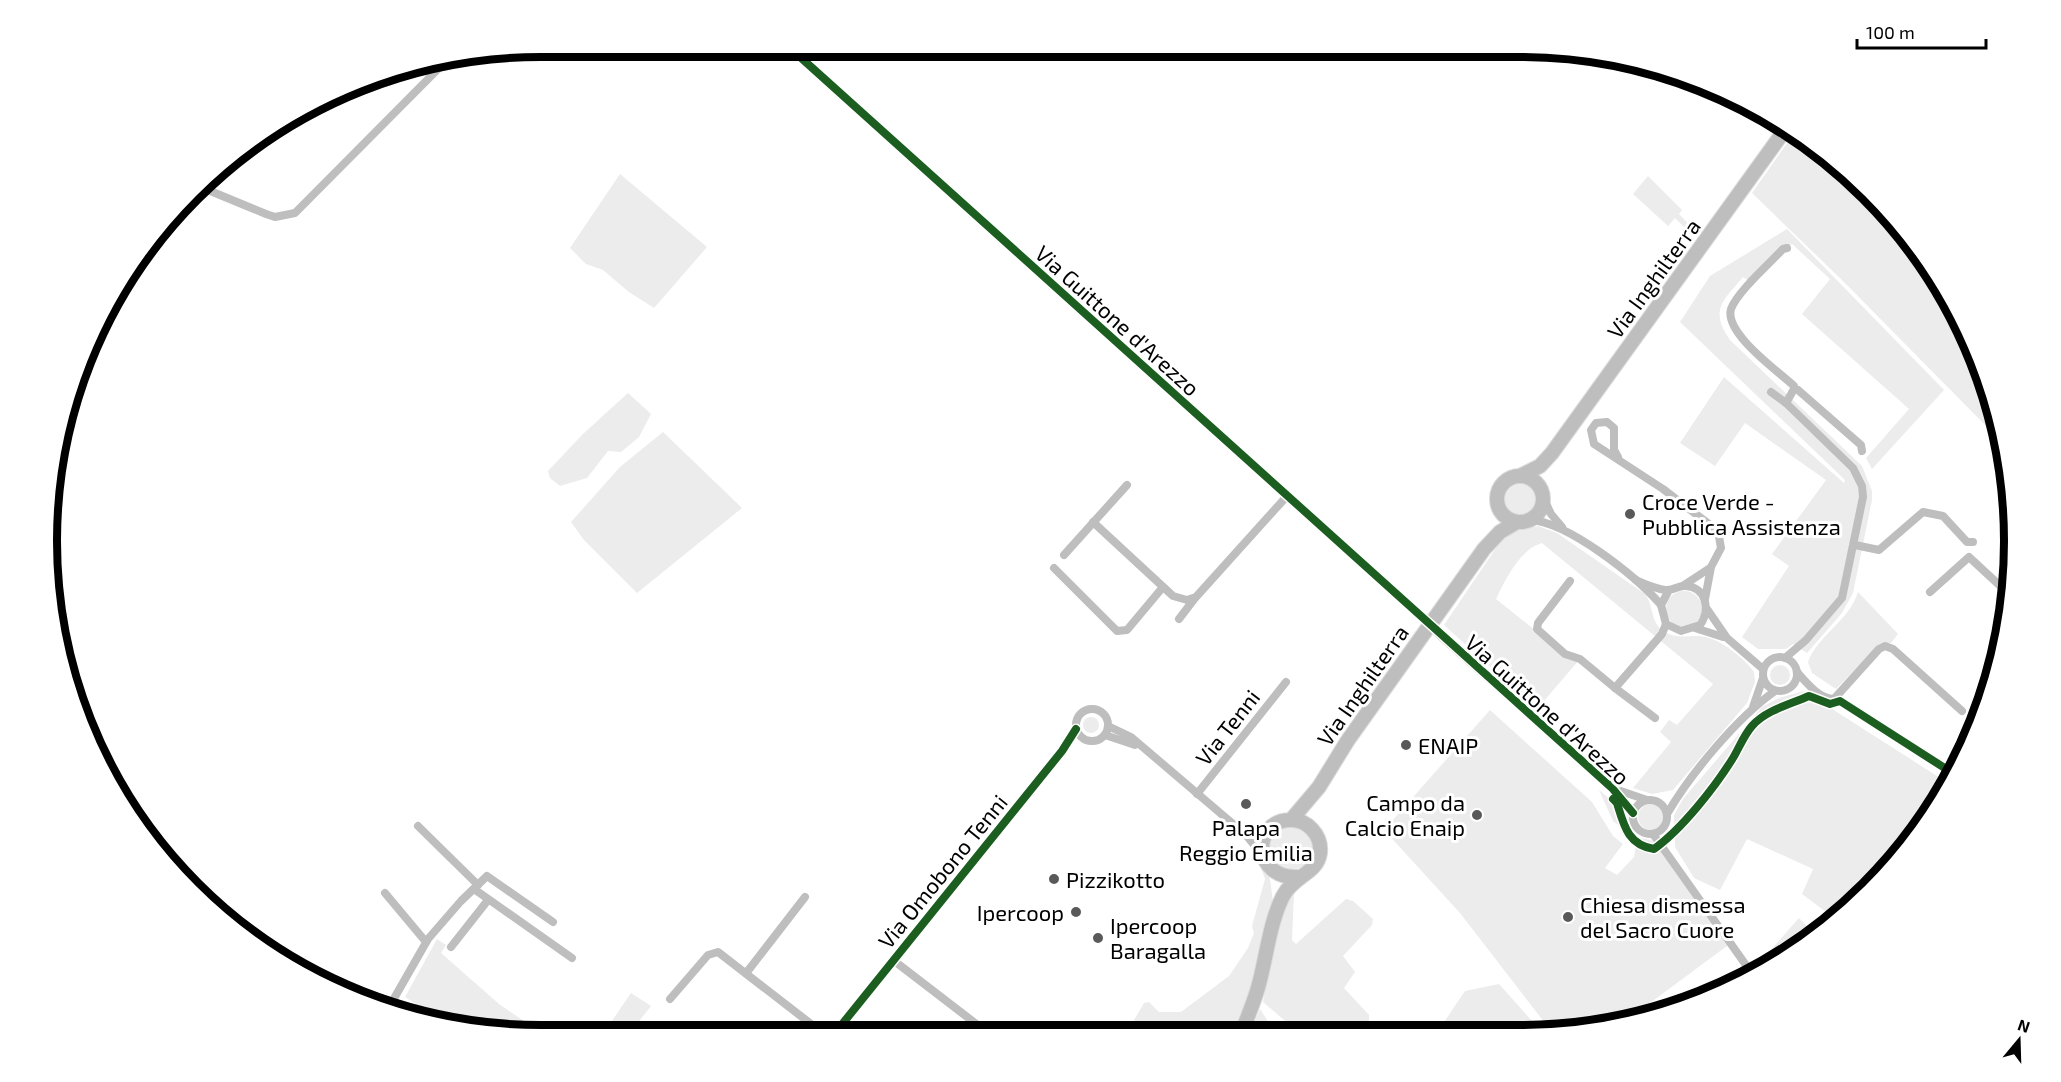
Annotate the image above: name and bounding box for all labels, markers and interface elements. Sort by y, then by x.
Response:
scale bar [1857,12,1986,50]
text: 100 m [1866,21,1915,43]
street label: Via Inghilterra [1601,213,1705,343]
street label: Via Guittone d'Arezzo [1031,239,1205,401]
place label: Croce Verde - Pubblica Assistenza [1642,488,1841,539]
marker: Croce Verde - Pubblica Assistenza [1623,507,1637,521]
street label: Via Inghilterra [1311,620,1413,750]
street label: Via Guittone d'Arezzo [1461,628,1635,790]
street label: Via Tenni [1190,684,1264,770]
place label: ENAIP [1418,732,1478,758]
marker: ENAIP [1399,738,1413,752]
street label: Via Omobono Tenni [872,789,1012,953]
place label: Campo da Calcio Enaip [1345,789,1465,840]
marker: Palapa Reggio Emilia [1239,797,1253,811]
marker: Campo da Calcio Enaip [1470,808,1484,822]
place label: Palapa Reggio Emilia [1179,814,1313,865]
place label: Pizzikotto [1066,866,1165,892]
marker: Pizzikotto [1047,872,1061,886]
place label: Chiesa dismessa del Sacro Cuore [1580,891,1746,942]
place label: Ipercoop [977,899,1064,925]
marker: Ipercoop [1069,905,1083,919]
marker: Chiesa dismessa del Sacro Cuore [1561,910,1575,924]
place label: Ipercoop Baragalla [1110,912,1206,963]
marker: Ipercoop Baragalla [1091,931,1105,945]
north arrow [1989,1010,2049,1070]
text: N [2015,1014,2033,1036]

